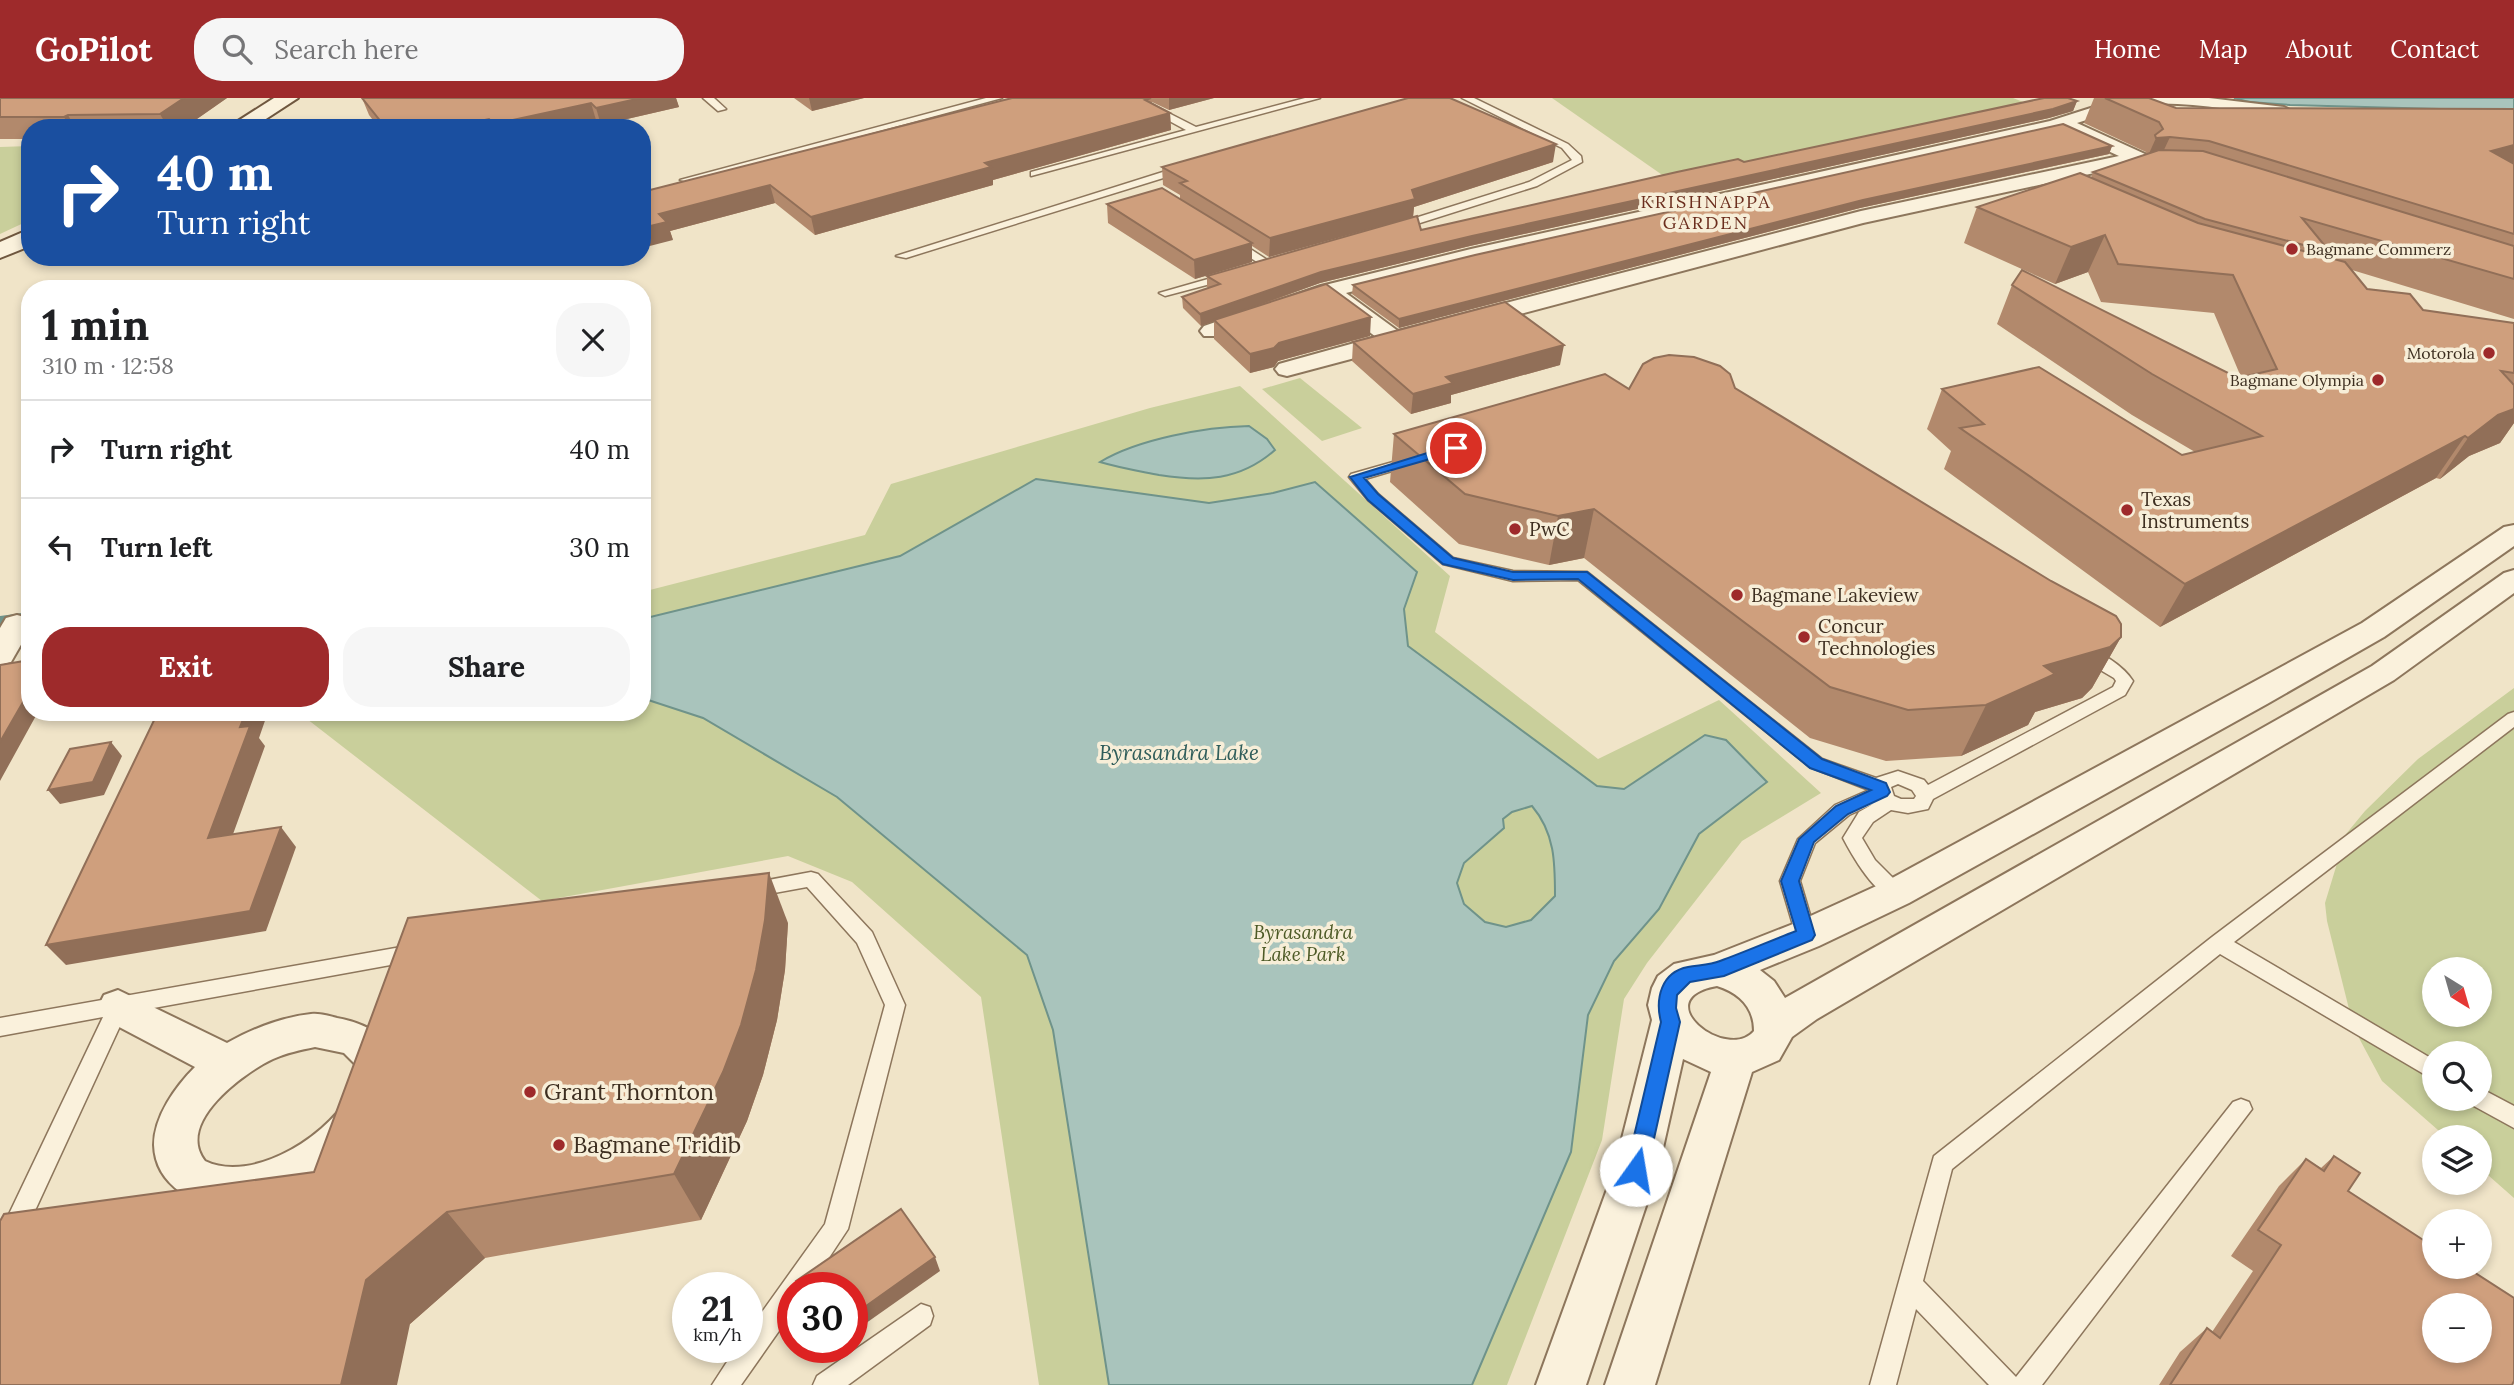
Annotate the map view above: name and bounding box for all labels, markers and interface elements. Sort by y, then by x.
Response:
search box [194,18,684,81]
text: GoPilot [35,28,152,70]
icon: search [218,30,256,68]
text: Search here [274,33,419,66]
text: Home [2094,34,2161,65]
text: Map [2199,34,2248,65]
text: About [2286,34,2352,65]
text: Contact [2390,34,2479,65]
text: 40 m [157,141,273,203]
icon: right [42,147,133,238]
district label: KRISHNAPPA GARDEN [1640,190,1772,234]
text: Turn right [157,202,310,243]
place label: Bagmane Commerz [2306,239,2451,259]
marker: Bagmane Commerz [2284,241,2300,257]
text: 1 min [42,298,149,352]
button: close [556,303,630,377]
place label: Motorola [2407,343,2475,363]
marker: Motorola [2481,345,2497,361]
text: 310 m · 12:58 [42,351,174,380]
place label: Bagmane Olympia [2230,370,2364,390]
marker: Bagmane Olympia [2370,372,2386,388]
pin [1426,418,1486,478]
icon: arrive [1437,429,1475,467]
icon: right [42,430,80,468]
text: Turn right [101,433,232,466]
text: 40 m [570,433,630,466]
place label: Texas Instruments [2141,487,2249,533]
marker: Texas Instruments [2119,502,2135,518]
place label: PwC [1529,517,1570,541]
marker: PwC [1507,521,1523,537]
icon: left [42,528,80,566]
text: Turn left [101,531,212,564]
text: 30 m [569,531,630,564]
place label: Bagmane Lakeview [1751,583,1919,607]
marker: Bagmane Lakeview [1729,587,1745,603]
place label: Concur Technologies [1818,614,1935,660]
button: Exit [42,627,329,707]
button: Share [343,627,630,707]
marker: Concur Technologies [1796,629,1812,645]
water label: Byrasandra Lake [1099,739,1259,766]
park label: Byrasandra Lake Park [1253,920,1353,966]
north arrow [2422,957,2492,1027]
map controls [2422,957,2492,1363]
button: search [2422,1041,2492,1111]
place label: Grant Thornton [544,1077,714,1106]
marker: Grant Thornton [522,1084,538,1100]
button: layers [2422,1125,2492,1195]
place label: Bagmane Tridib [573,1130,741,1159]
position arrow [1599,1133,1673,1207]
marker: Bagmane Tridib [551,1137,567,1153]
button: + [2422,1209,2492,1279]
speed limit sign: 30 [777,1272,868,1363]
text: 21 [701,1286,734,1331]
button: − [2422,1293,2492,1363]
text: km/h [693,1323,742,1346]

